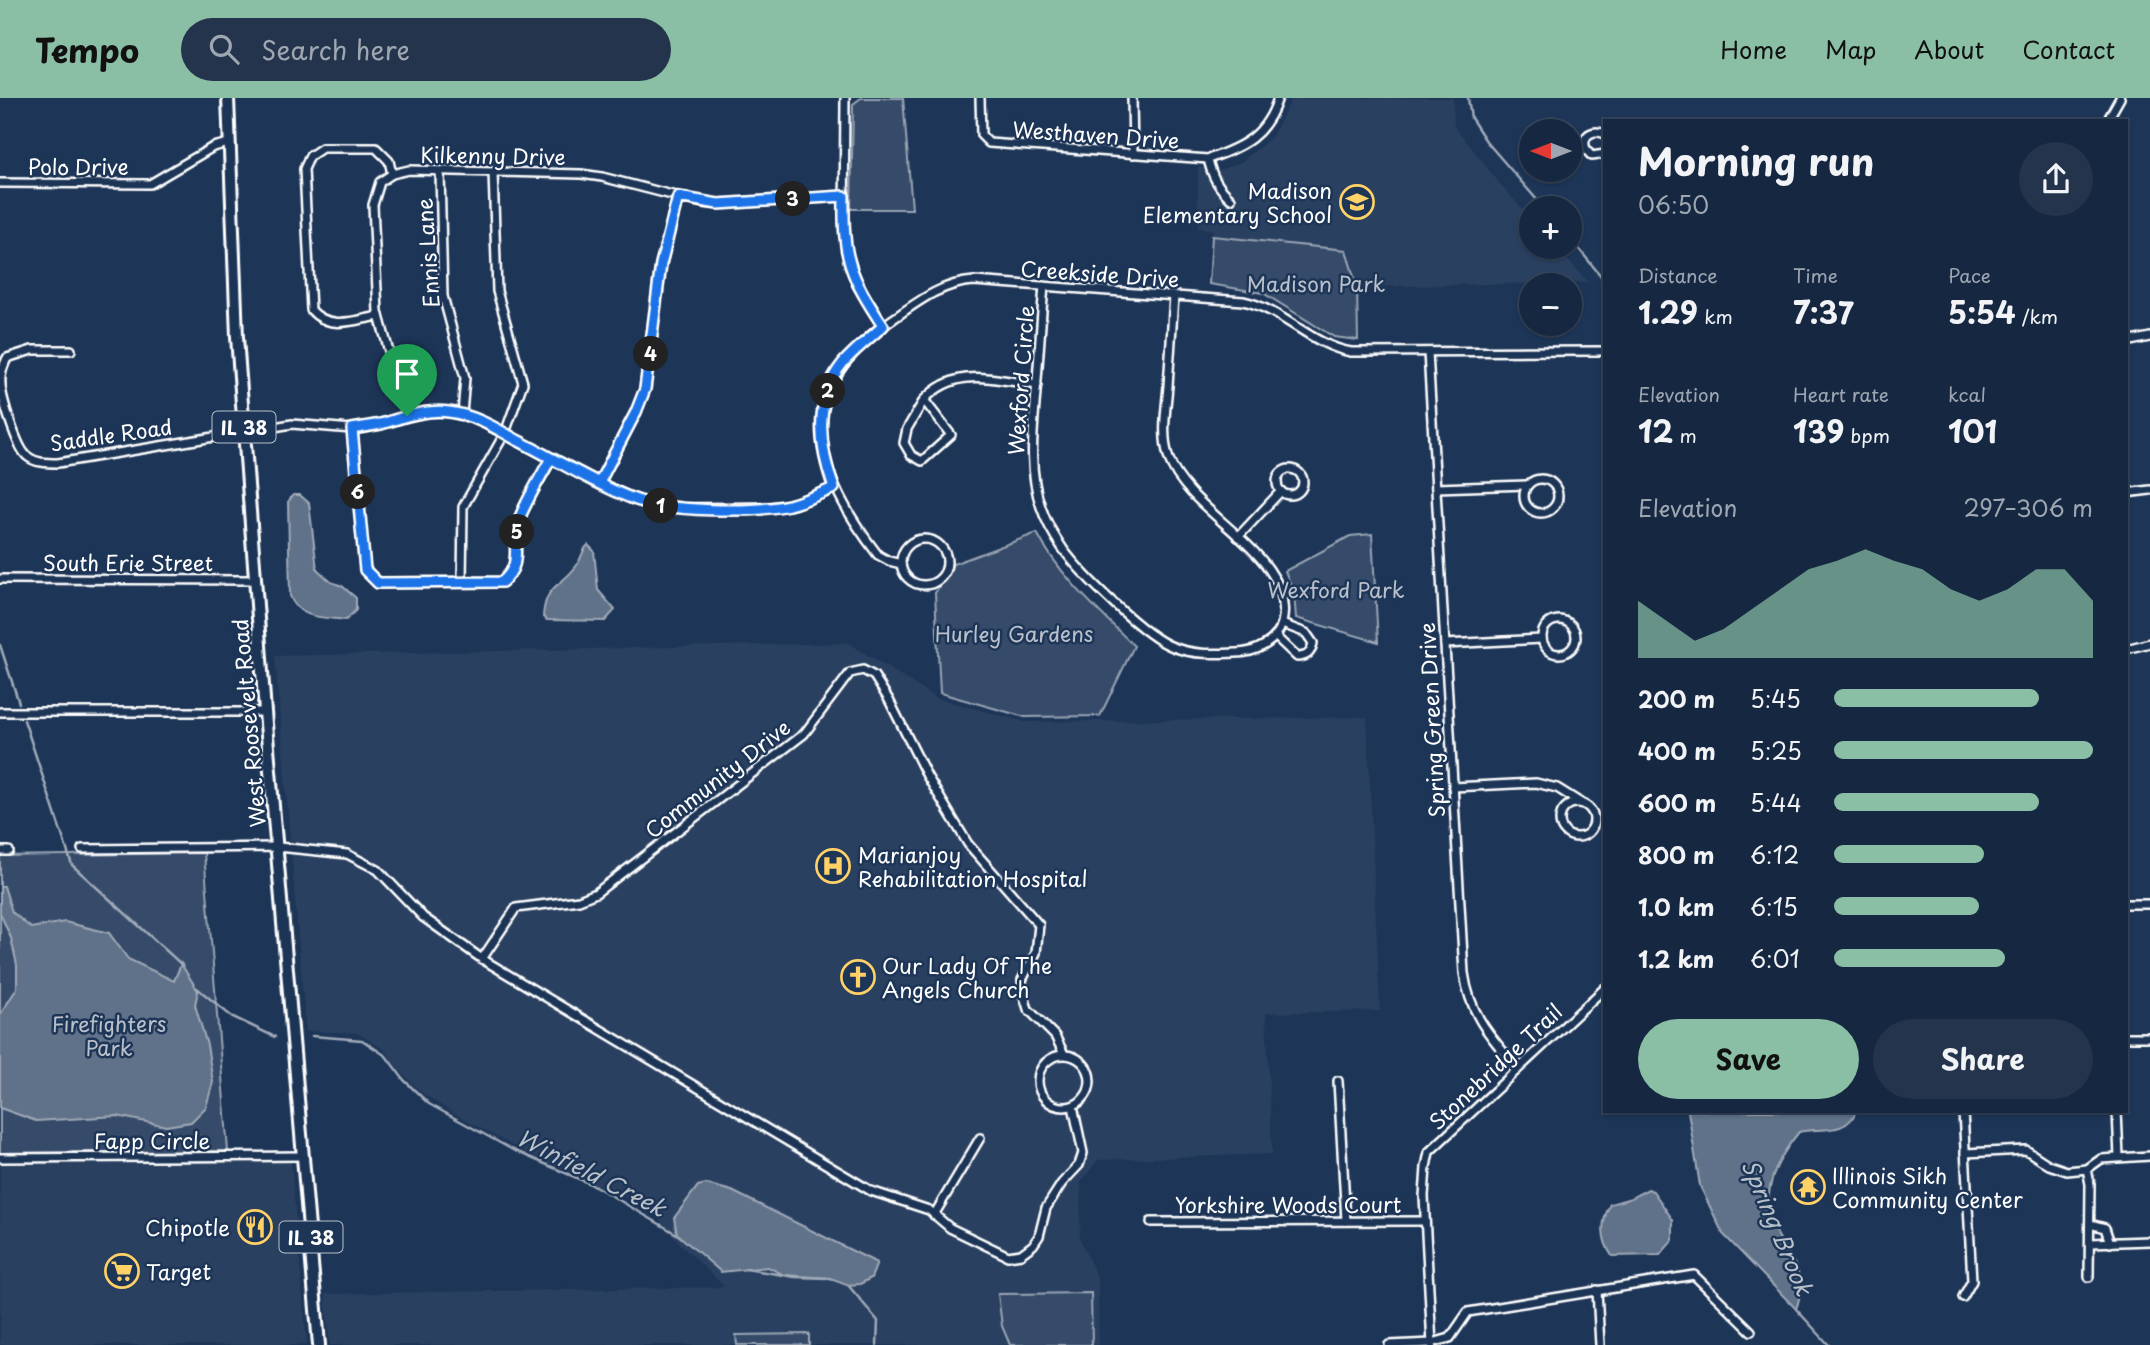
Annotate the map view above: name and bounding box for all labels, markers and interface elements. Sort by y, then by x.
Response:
search box [181,18,671,81]
text: Tempo [35,24,139,74]
icon: search [205,30,243,68]
text: Search here [261,30,410,69]
text: Home [1720,31,1787,67]
text: Map [1825,31,1876,67]
text: About [1914,31,1984,67]
text: Contact [2022,31,2115,67]
street label: Westhaven Drive [1012,112,1180,156]
north arrow [1519,119,1582,182]
map controls [1519,119,1582,336]
text: Morning run [1638,132,1874,189]
street label: Kilkenny Drive [420,138,566,172]
button: share [2019,142,2093,216]
street label: Polo Drive [27,150,129,182]
place label: Madison Elementary School [1143,174,1332,230]
pin: 3 [776,182,810,217]
school or university icon: Madison Elementary School [1338,183,1376,221]
text: 3 [786,184,799,212]
text: 06:50 [1638,187,1709,222]
button: + [1519,196,1582,259]
street label: Ennis Lane [407,197,447,309]
street label: Creekside Drive [1020,251,1180,295]
text: Distance [1638,261,1718,289]
text: Time [1793,261,1838,289]
text: Pace [1948,261,1991,289]
park label: Madison Park [1247,267,1386,299]
button: − [1519,273,1582,336]
text: 1.29 [1638,289,1698,334]
text: 7:37 [1793,289,1854,334]
text: 5:54 [1948,289,2016,334]
text: km [1698,302,1733,330]
text: /km [2016,302,2058,330]
street label: Wexford Circle [999,304,1041,456]
pin: 4 [634,336,668,372]
text: 4 [644,339,657,367]
pin [377,344,437,416]
icon: arrive [388,355,426,393]
pin: 2 [810,374,846,408]
text: 2 [821,376,834,404]
text: Elevation [1638,380,1720,408]
text: Heart rate [1793,380,1889,408]
text: kcal [1948,380,1986,408]
text: 12 [1638,408,1673,453]
text: 139 [1793,408,1844,453]
text: 101 [1948,408,1997,453]
street label: Saddle Road [48,410,174,458]
road number: IL 38 [212,412,276,442]
text: m [1673,421,1697,449]
text: bpm [1844,421,1890,449]
pin: 6 [340,474,376,510]
text: 6 [351,477,364,505]
pin: 1 [644,488,678,524]
text: Elevation [1638,490,1737,525]
text: 297–306 m [1963,490,2093,525]
text: 1 [656,491,665,519]
pin: 5 [500,514,534,550]
text: 5 [510,517,523,545]
street label: South Erie Street [43,546,213,578]
park label: Wexford Park [1267,573,1405,605]
street label: West Roosevelt Road [223,617,273,829]
park label: Hurley Gardens [935,617,1093,649]
street label: Spring Green Drive [1410,622,1452,818]
text: 200 m [1638,681,1715,716]
text: 5:45 [1750,681,1801,716]
street label: Community Drive [637,711,797,845]
text: 400 m [1638,733,1716,768]
text: 5:25 [1750,733,1802,768]
text: 600 m [1638,785,1716,820]
text: 5:44 [1750,785,1802,820]
text: 800 m [1638,837,1715,872]
text: 6:12 [1750,837,1799,872]
place label: Marianjoy Rehabilitation Hospital [858,838,1088,894]
hospital icon: Marianjoy Rehabilitation Hospital [814,847,852,885]
text: 1.0 km [1638,889,1715,924]
text: 6:15 [1750,889,1798,924]
text: 1.2 km [1638,941,1714,976]
text: 6:01 [1750,941,1800,976]
place label: Our Lady Of The Angels Church [882,949,1052,1005]
church icon: Our Lady Of The Angels Church [839,958,877,996]
street label: Stonebridge Trail [1421,995,1569,1137]
park label: Firefighters Park [52,1007,166,1063]
button: Save [1638,1019,1859,1099]
button: Share [1873,1019,2093,1099]
water label: Winfield Creek [511,1119,674,1225]
street label: Fapp Circle [94,1124,210,1156]
water label: Spring Brook [1734,1153,1823,1301]
place label: Illinois Sikh Community Center [1832,1159,2023,1215]
temple icon: Illinois Sikh Community Center [1789,1168,1827,1206]
street label: Yorkshire Woods Court [1175,1188,1401,1220]
restaurant icon: Chipotle [236,1208,274,1246]
place label: Chipotle [145,1211,230,1243]
road number: IL 38 [280,1222,342,1252]
supermarket icon: Target [103,1252,141,1290]
place label: Target [146,1255,211,1287]

